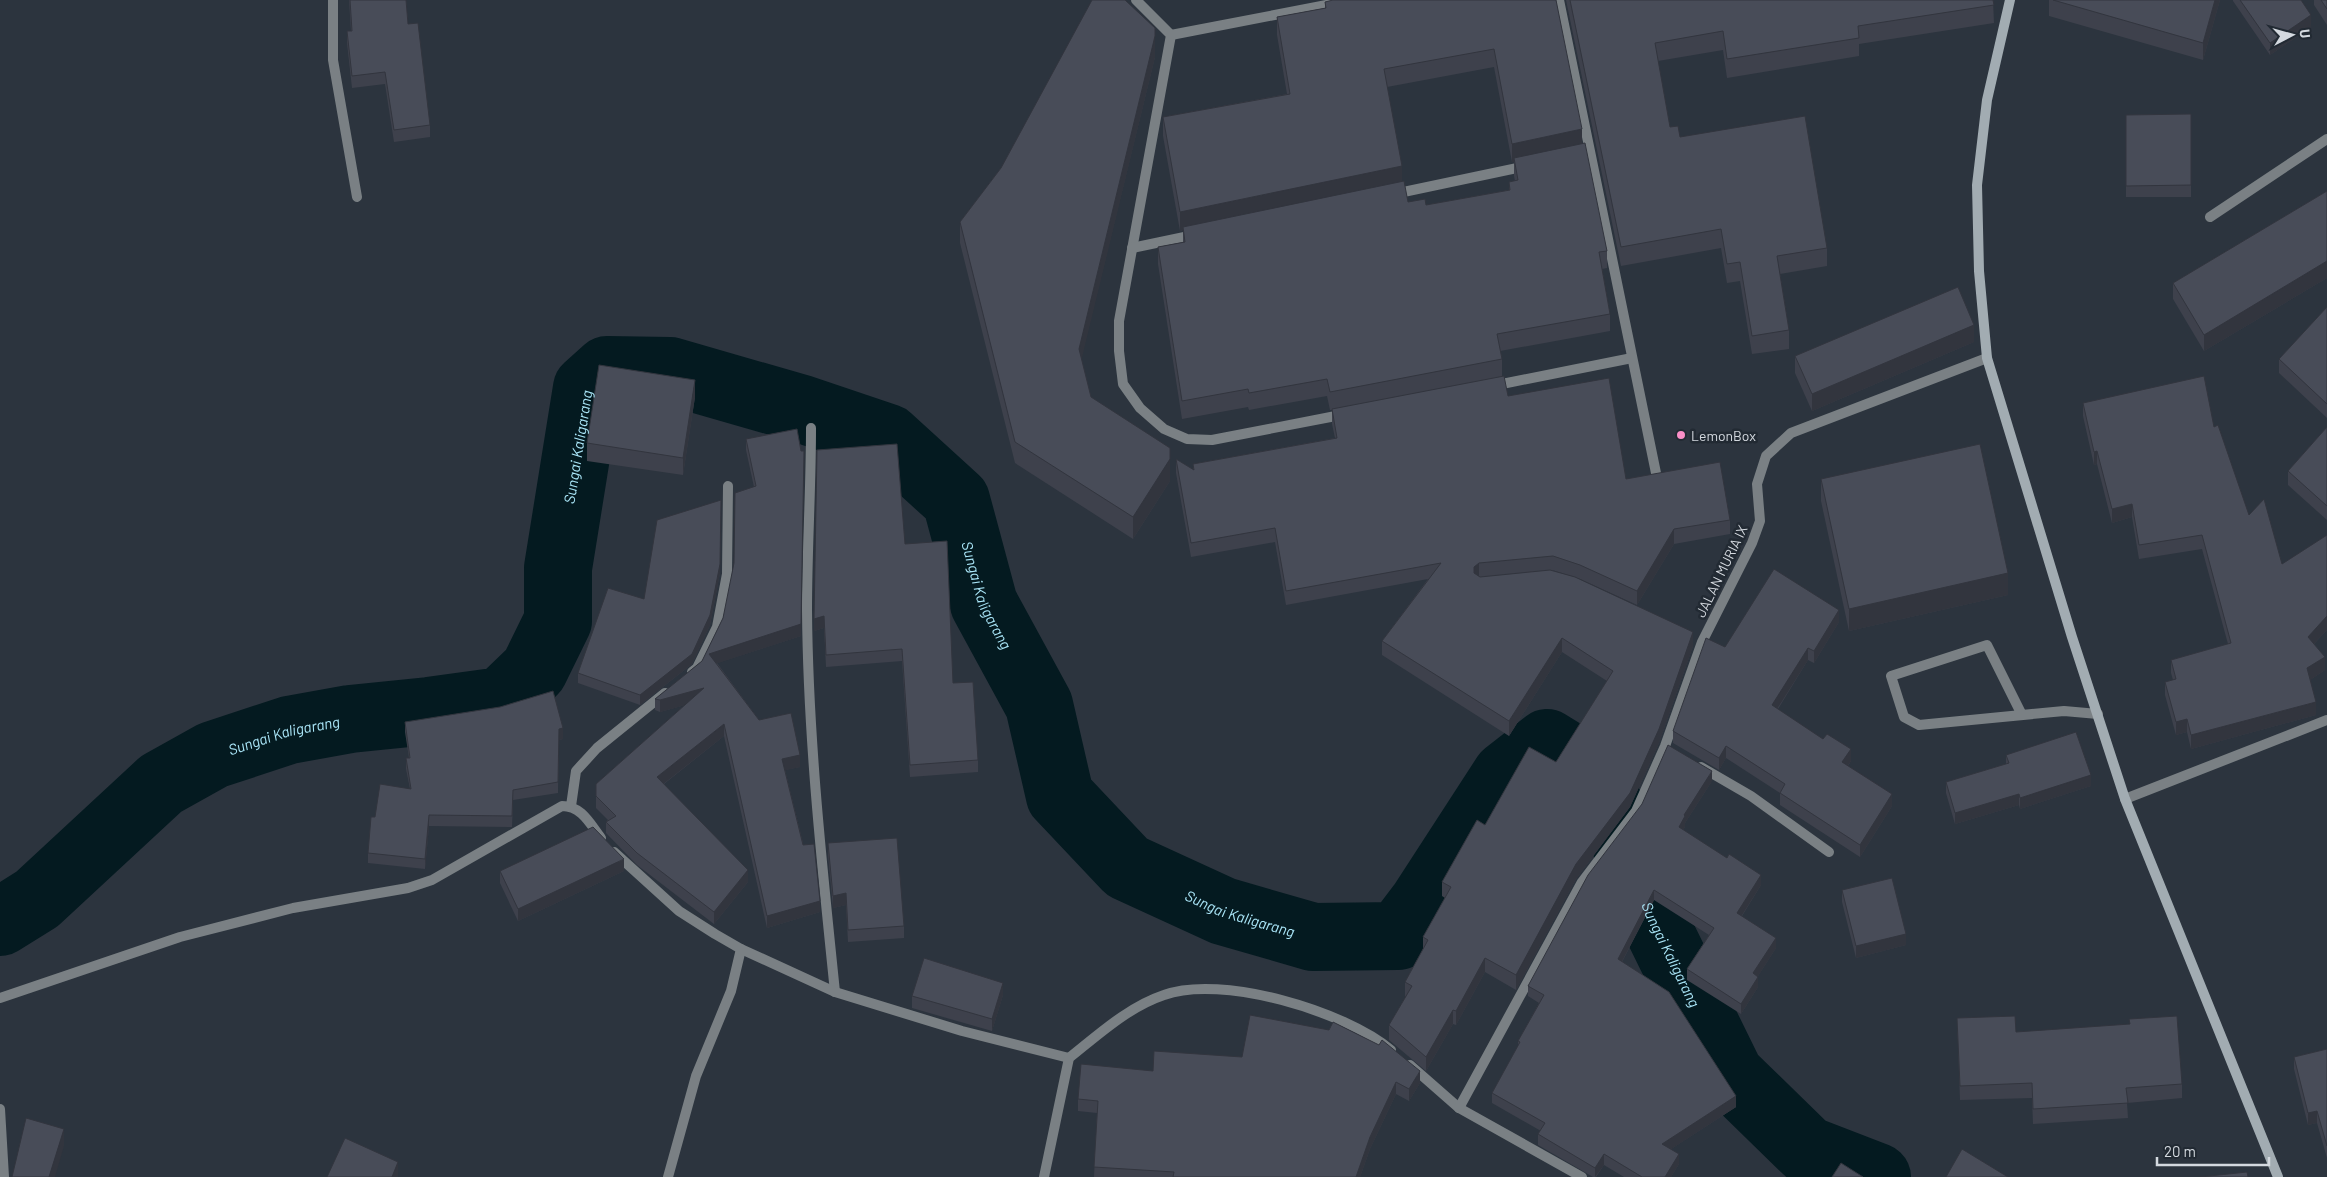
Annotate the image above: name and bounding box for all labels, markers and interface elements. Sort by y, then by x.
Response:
north arrow [2267,10,2317,60]
text: U [2297,28,2314,39]
water label: Sungai Kaligarang [559,389,596,505]
place label: LemonBox [1691,427,1756,444]
marker: LemonBox [1675,429,1687,441]
street label: JALAN MURIA IX [1691,522,1751,620]
water label: Sungai Kaligarang [958,539,1016,652]
water label: Sungai Kaligarang [226,712,341,758]
water label: Sungai Kaligarang [1182,886,1297,940]
water label: Sungai Kaligarang [1639,899,1704,1010]
scale bar [2157,1134,2270,1166]
text: 20 m [2164,1142,2196,1160]

